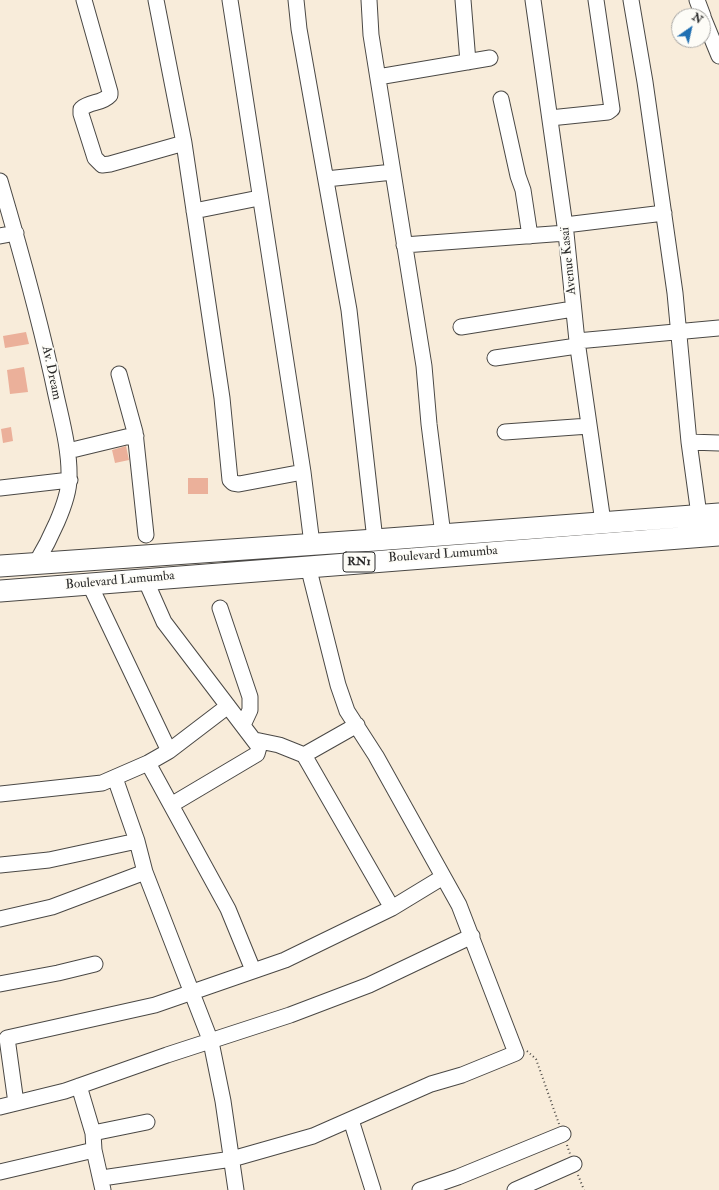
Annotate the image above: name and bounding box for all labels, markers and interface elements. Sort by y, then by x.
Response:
north arrow [671,8,711,48]
text: N [690,10,705,27]
street label: Avenue Kasaï [558,226,580,296]
street label: Av. Dream [38,345,64,401]
street label: Boulevard Lumumba [388,543,498,567]
road number: RN1 [343,552,375,572]
street label: Boulevard Lumumba [65,568,175,594]

